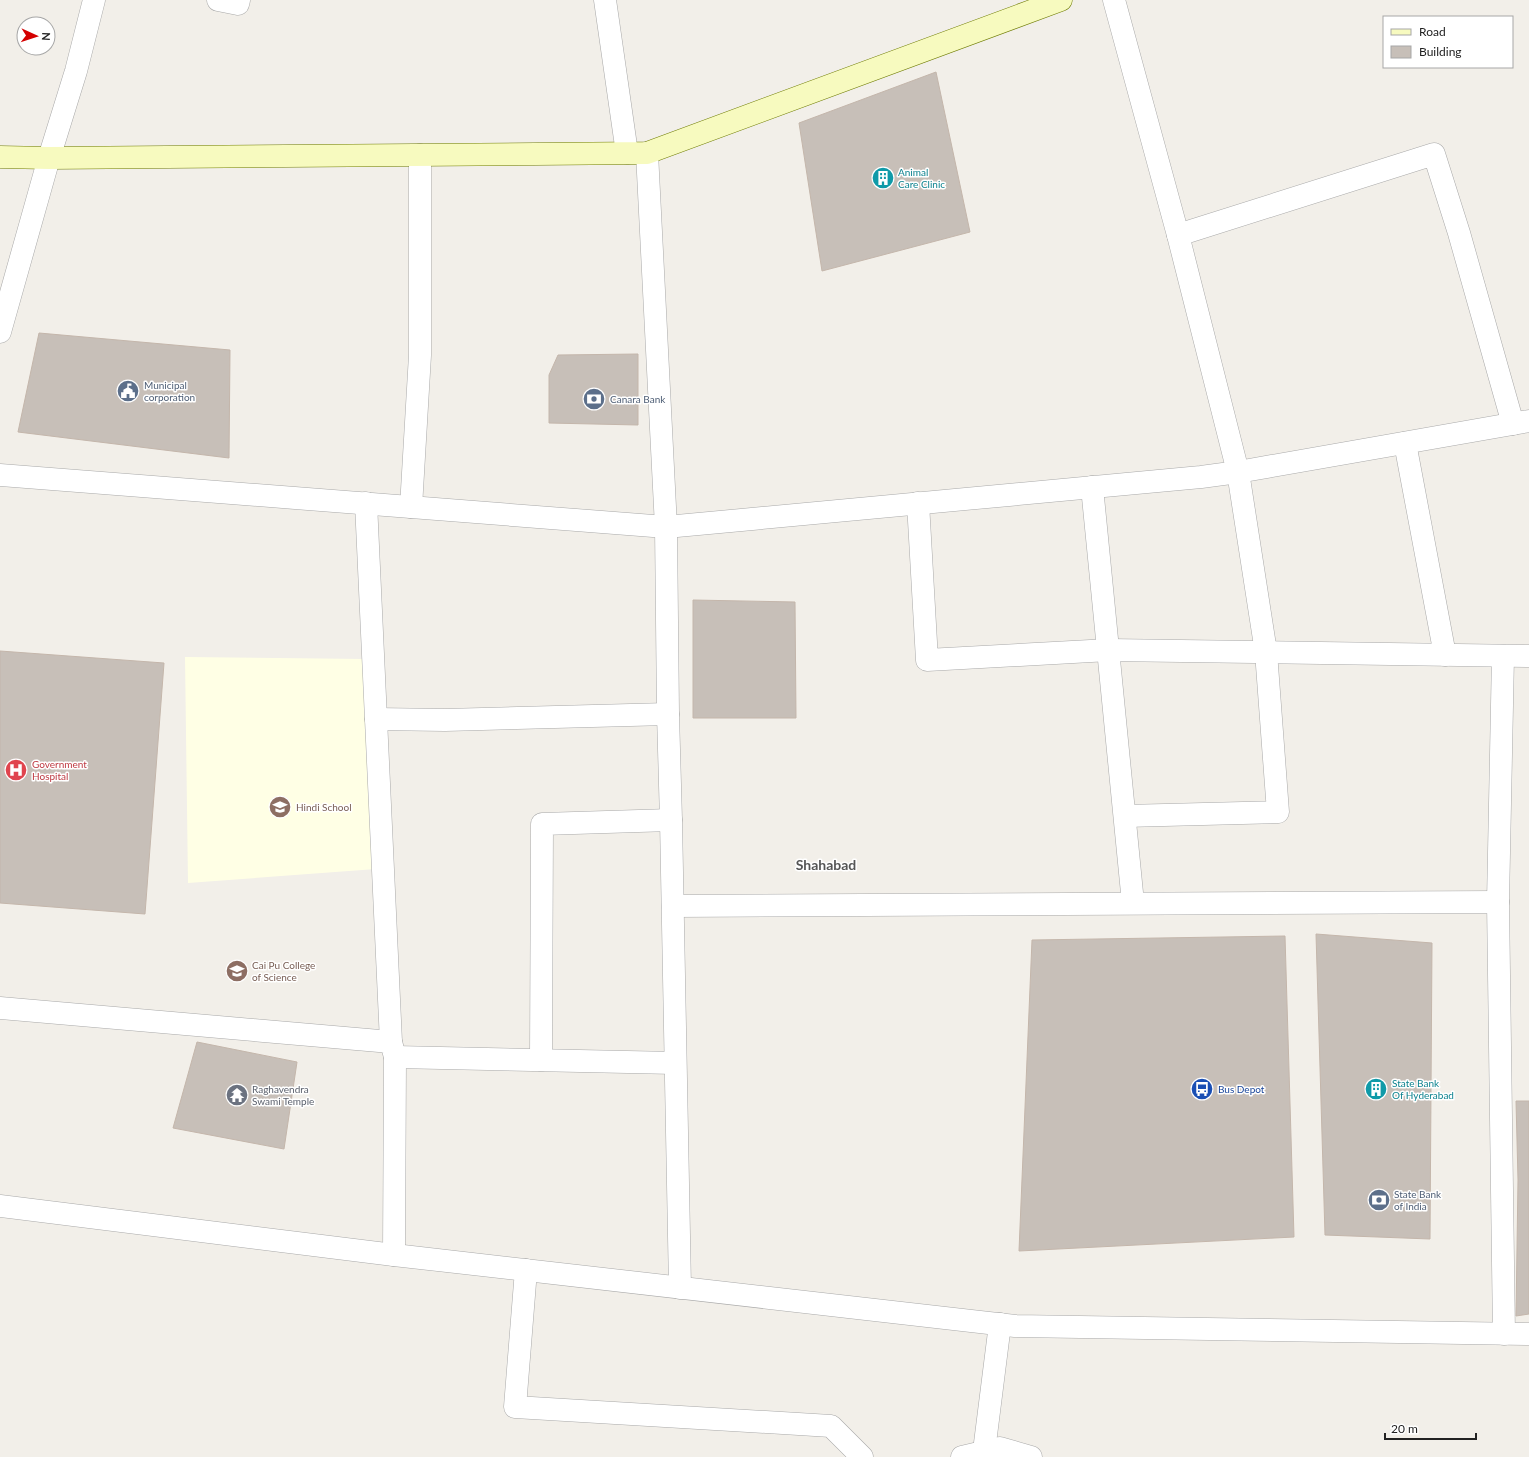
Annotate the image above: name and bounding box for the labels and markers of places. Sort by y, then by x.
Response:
building icon: Animal Care Clinic [870,165,896,191]
place label: Animal Care Clinic [898,166,945,190]
public building icon: Municipal corporation [115,378,141,404]
place label: Municipal corporation [144,379,195,403]
bank icon: Canara Bank [581,386,607,412]
place label: Canara Bank [610,393,666,405]
hospital icon: Government Hospital [3,757,29,783]
place label: Government Hospital [32,758,87,782]
school or university icon: Hindi School [267,794,293,820]
place label: Hindi School [296,801,352,813]
school or university icon: Cai Pu College of Science [224,958,250,984]
place label: Cai Pu College of Science [252,959,315,983]
bus stop icon: Bus Depot [1189,1076,1215,1102]
building icon: State Bank Of Hyderabad [1363,1076,1389,1102]
place label: State Bank Of Hyderabad [1392,1077,1454,1101]
temple icon: Raghavendra Swami Temple [224,1082,250,1108]
place label: Raghavendra Swami Temple [252,1083,314,1107]
place label: Bus Depot [1218,1083,1265,1095]
bank icon: State Bank of India [1366,1187,1392,1213]
place label: State Bank of India [1394,1188,1442,1212]

